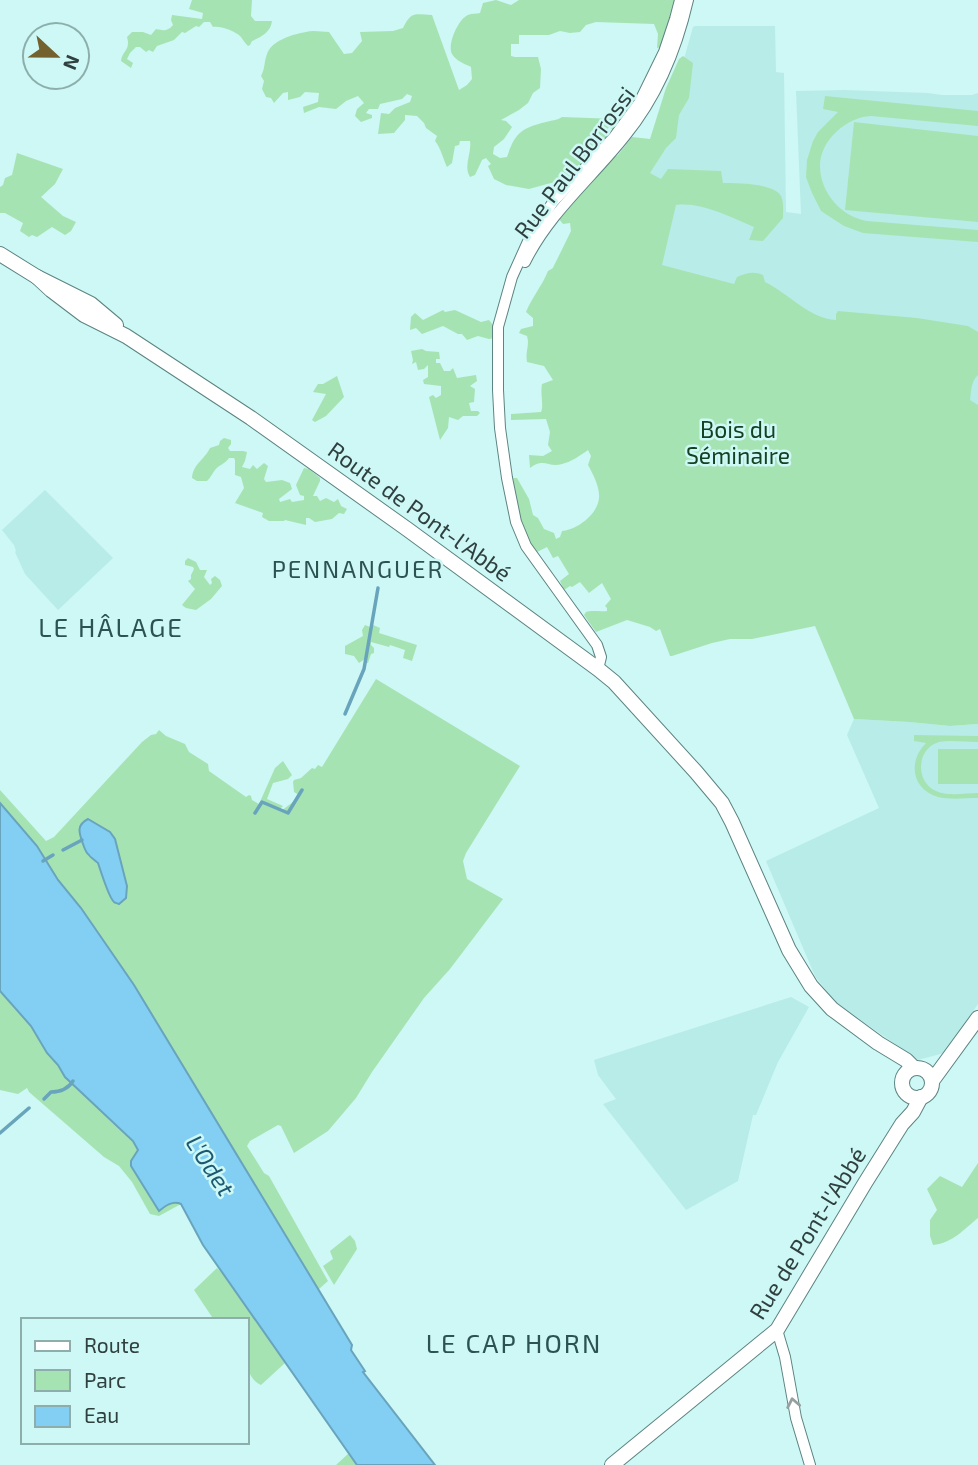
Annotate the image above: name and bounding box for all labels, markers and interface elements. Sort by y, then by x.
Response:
north arrow [21,21,91,91]
text: N [59,52,85,73]
street label: Rue Paul Borrossi [508,80,640,244]
park label: Bois du Séminaire [686,415,790,469]
street label: Route de Pont-l'Abbé [323,435,517,587]
district label: PENNANGUER [272,554,444,583]
district label: LE HÂLAGE [38,611,184,642]
water label: L'Odet [181,1129,242,1202]
street label: Rue de Pont-l'Abbé [743,1142,871,1324]
legend [21,1318,248,1444]
district label: LE CAP HORN [426,1327,602,1358]
text: Route [84,1332,140,1357]
text: Parc [84,1367,126,1392]
one-way arrow [787,1397,802,1409]
text: Eau [84,1402,119,1427]

